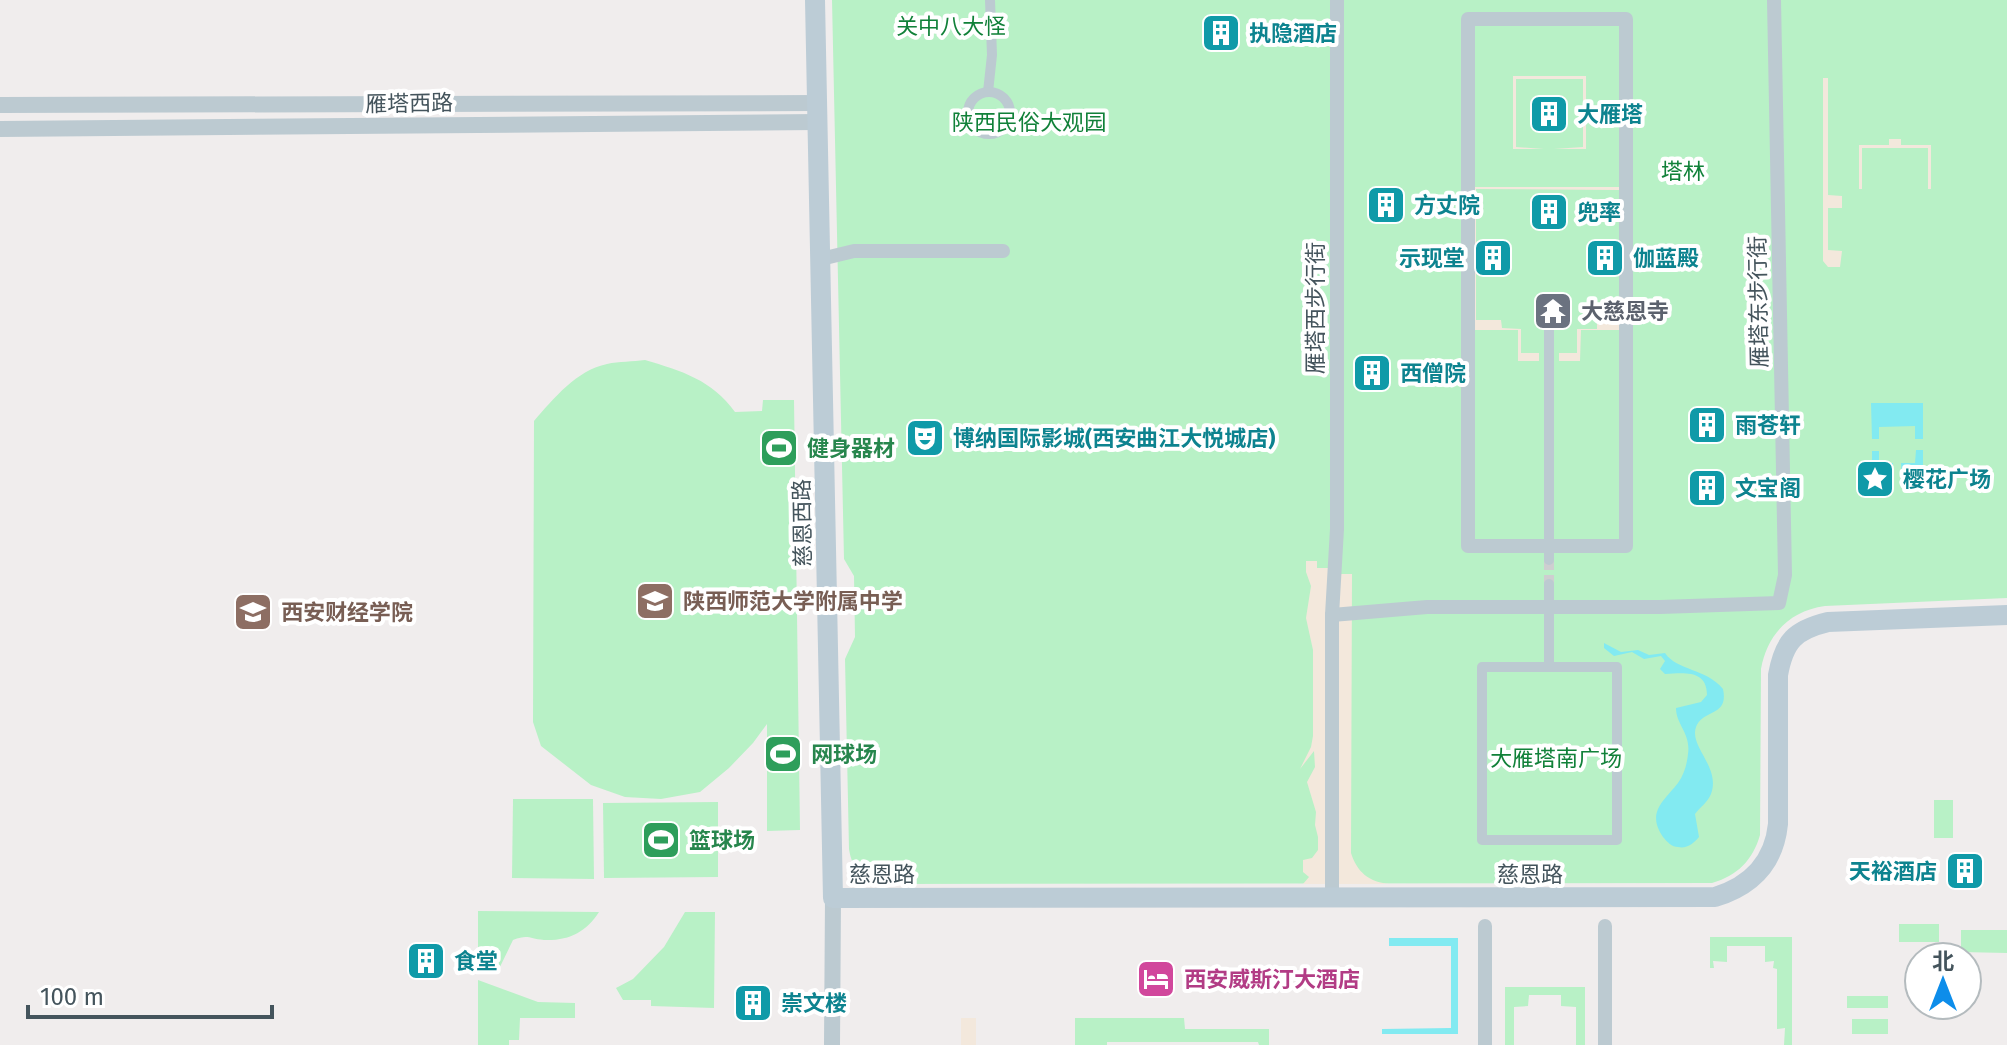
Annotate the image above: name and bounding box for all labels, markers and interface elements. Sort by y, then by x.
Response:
building icon: 执隐酒店 [1200,12,1242,54]
park label: 关中八大怪 [896,13,1006,40]
place label: 执隐酒店 [1249,20,1337,47]
street label: 雁塔西路 [365,89,453,118]
building icon: 大雁塔 [1528,93,1570,135]
place label: 大雁塔 [1577,101,1643,128]
park label: 陕西民俗大观园 [952,109,1106,136]
park label: 塔林 [1661,158,1705,185]
building icon: 方丈院 [1365,184,1407,226]
building icon: 兜率 [1528,191,1570,233]
place label: 方丈院 [1414,192,1480,219]
place label: 兜率 [1577,199,1621,226]
street label: 雁塔东步行街 [1744,236,1773,368]
building icon: 示现堂 [1472,237,1514,279]
building icon: 伽蓝殿 [1584,237,1626,279]
street label: 雁塔西步行街 [1302,242,1329,374]
place label: 示现堂 [1399,245,1465,272]
place label: 伽蓝殿 [1633,245,1699,272]
temple icon: 大慈恩寺 [1532,290,1574,332]
place label: 大慈恩寺 [1581,298,1669,325]
building icon: 西僧院 [1351,352,1393,394]
place label: 西僧院 [1400,360,1466,387]
building icon: 雨苍轩 [1686,404,1728,446]
place label: 雨苍轩 [1735,412,1801,439]
theatre icon: 博纳国际影城(西安曲江大悦城店) [904,417,946,459]
place label: 博纳国际影城(西安曲江大悦城店) [953,425,1275,452]
sports icon: 健身器材 [758,427,800,469]
place label: 健身器材 [807,435,895,462]
place icon: 樱花广场 [1854,458,1896,500]
place label: 樱花广场 [1903,466,1991,493]
building icon: 文宝阁 [1686,467,1728,509]
place label: 文宝阁 [1735,475,1801,502]
street label: 慈恩西路 [788,479,817,567]
school or university icon: 陕西师范大学附属中学 [634,580,676,622]
place label: 陕西师范大学附属中学 [683,588,903,615]
school or university icon: 西安财经学院 [232,591,274,633]
place label: 西安财经学院 [281,599,413,626]
sports icon: 网球场 [762,733,804,775]
place label: 网球场 [811,741,877,768]
park label: 大雁塔南广场 [1490,745,1622,772]
sports icon: 篮球场 [640,819,682,861]
place label: 篮球场 [689,827,755,854]
building icon: 天裕酒店 [1944,850,1986,892]
place label: 天裕酒店 [1849,858,1937,885]
street label: 慈恩路 [849,861,915,888]
street label: 慈恩路 [1497,861,1563,888]
building icon: 食堂 [405,940,447,982]
north arrow [1903,941,1983,1021]
place label: 食堂 [454,948,498,975]
text: 北 [1932,948,1954,975]
hotel icon: 西安威斯汀大酒店 [1135,958,1177,1000]
place label: 西安威斯汀大酒店 [1184,966,1360,993]
scale bar [28,969,272,1019]
building icon: 崇文楼 [732,982,774,1024]
text: 100 m [40,983,104,1011]
place label: 崇文楼 [781,990,847,1017]

